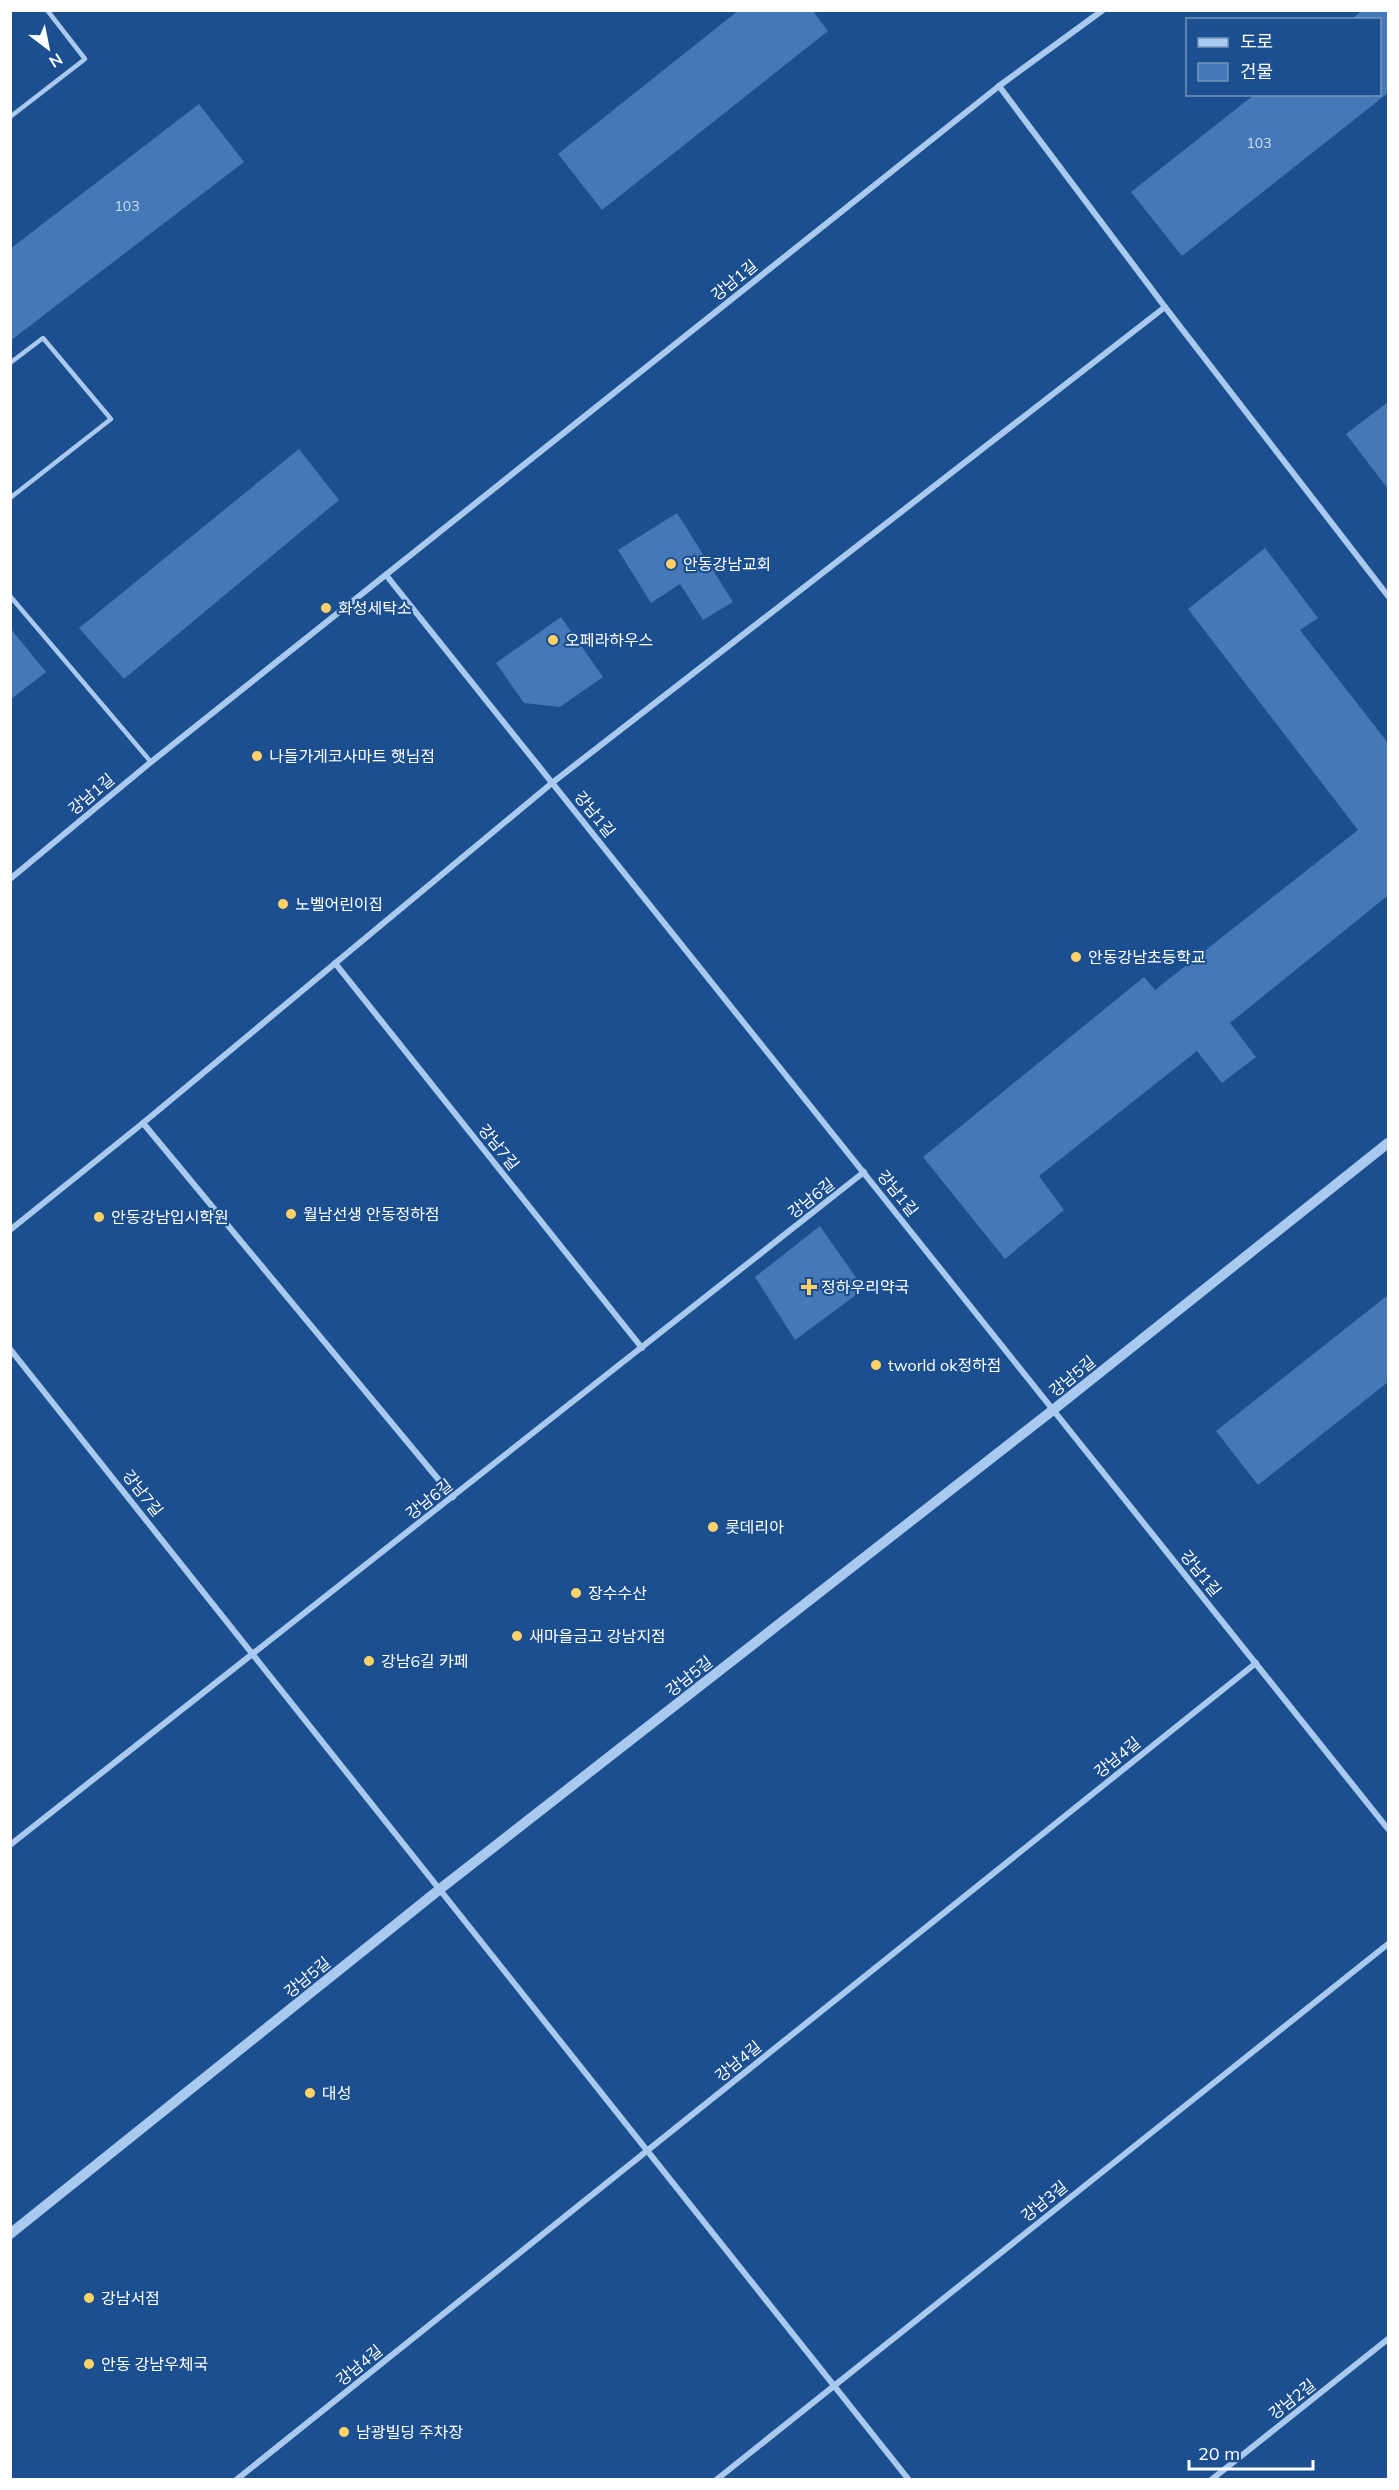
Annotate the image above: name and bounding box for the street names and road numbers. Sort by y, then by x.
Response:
street label: 강남1길 [707,255,761,305]
street label: 강남1길 [64,769,118,819]
street label: 강남1길 [570,787,620,841]
street label: 강남7길 [474,1120,524,1174]
street label: 강남1길 [873,1166,923,1220]
street label: 강남6길 [784,1174,838,1222]
street label: 강남5길 [1045,1351,1099,1401]
street label: 강남7길 [119,1466,167,1520]
street label: 강남6길 [402,1475,456,1523]
street label: 강남1길 [1176,1546,1226,1600]
street label: 강남5길 [662,1652,716,1700]
street label: 강남4길 [1090,1732,1144,1782]
street label: 강남5길 [280,1952,334,2002]
street label: 강남4길 [711,2036,765,2086]
street label: 강남3길 [1017,2176,1071,2226]
street label: 강남4길 [332,2340,386,2390]
street label: 강남2길 [1265,2375,1319,2423]

